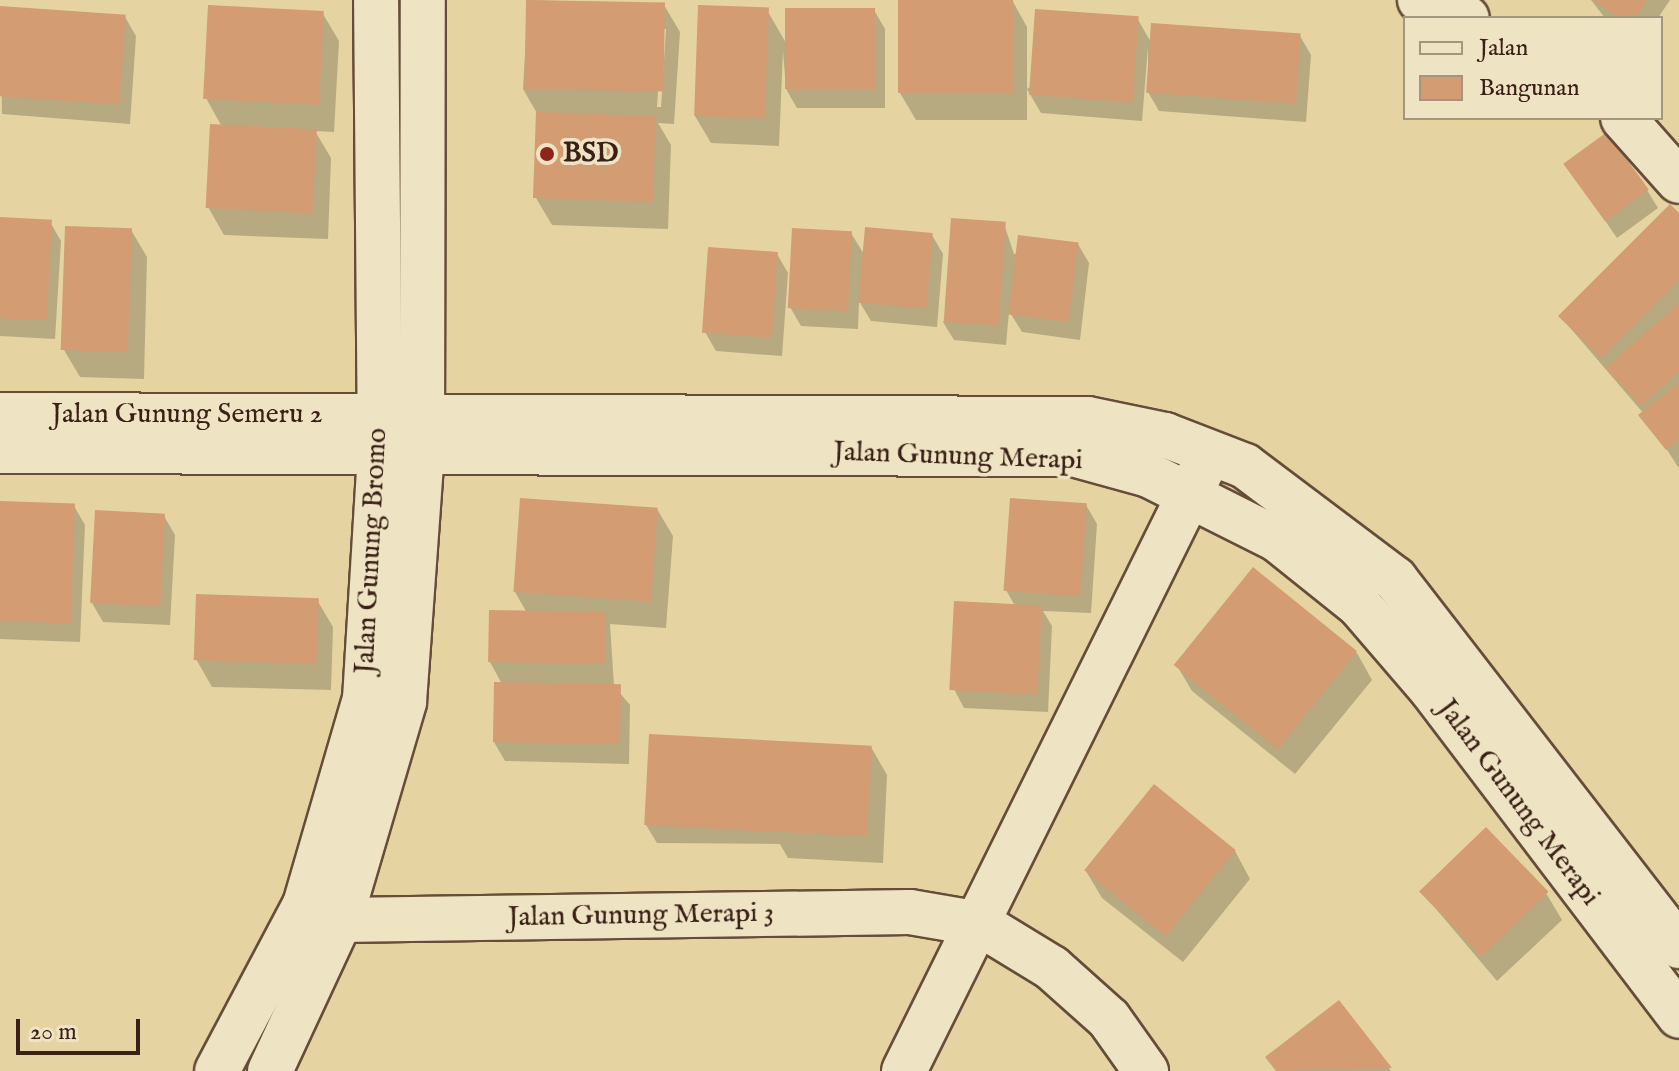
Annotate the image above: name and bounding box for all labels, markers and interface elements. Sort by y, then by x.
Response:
legend [1403,16,1663,120]
text: Jalan [1479,33,1528,64]
text: Bangunan [1479,73,1579,104]
place label: BSD [563,137,618,171]
marker: BSD [538,145,556,163]
street label: Jalan Gunung Semeru 2 [51,398,323,432]
street label: Jalan Gunung Bromo [349,427,395,675]
street label: Jalan Gunung Merapi [833,436,1083,478]
street label: Jalan Gunung Merapi [1429,693,1607,913]
street label: Jalan Gunung Merapi 3 [508,897,774,935]
scale bar [20,1003,144,1053]
text: 20 m [30,1017,77,1048]

